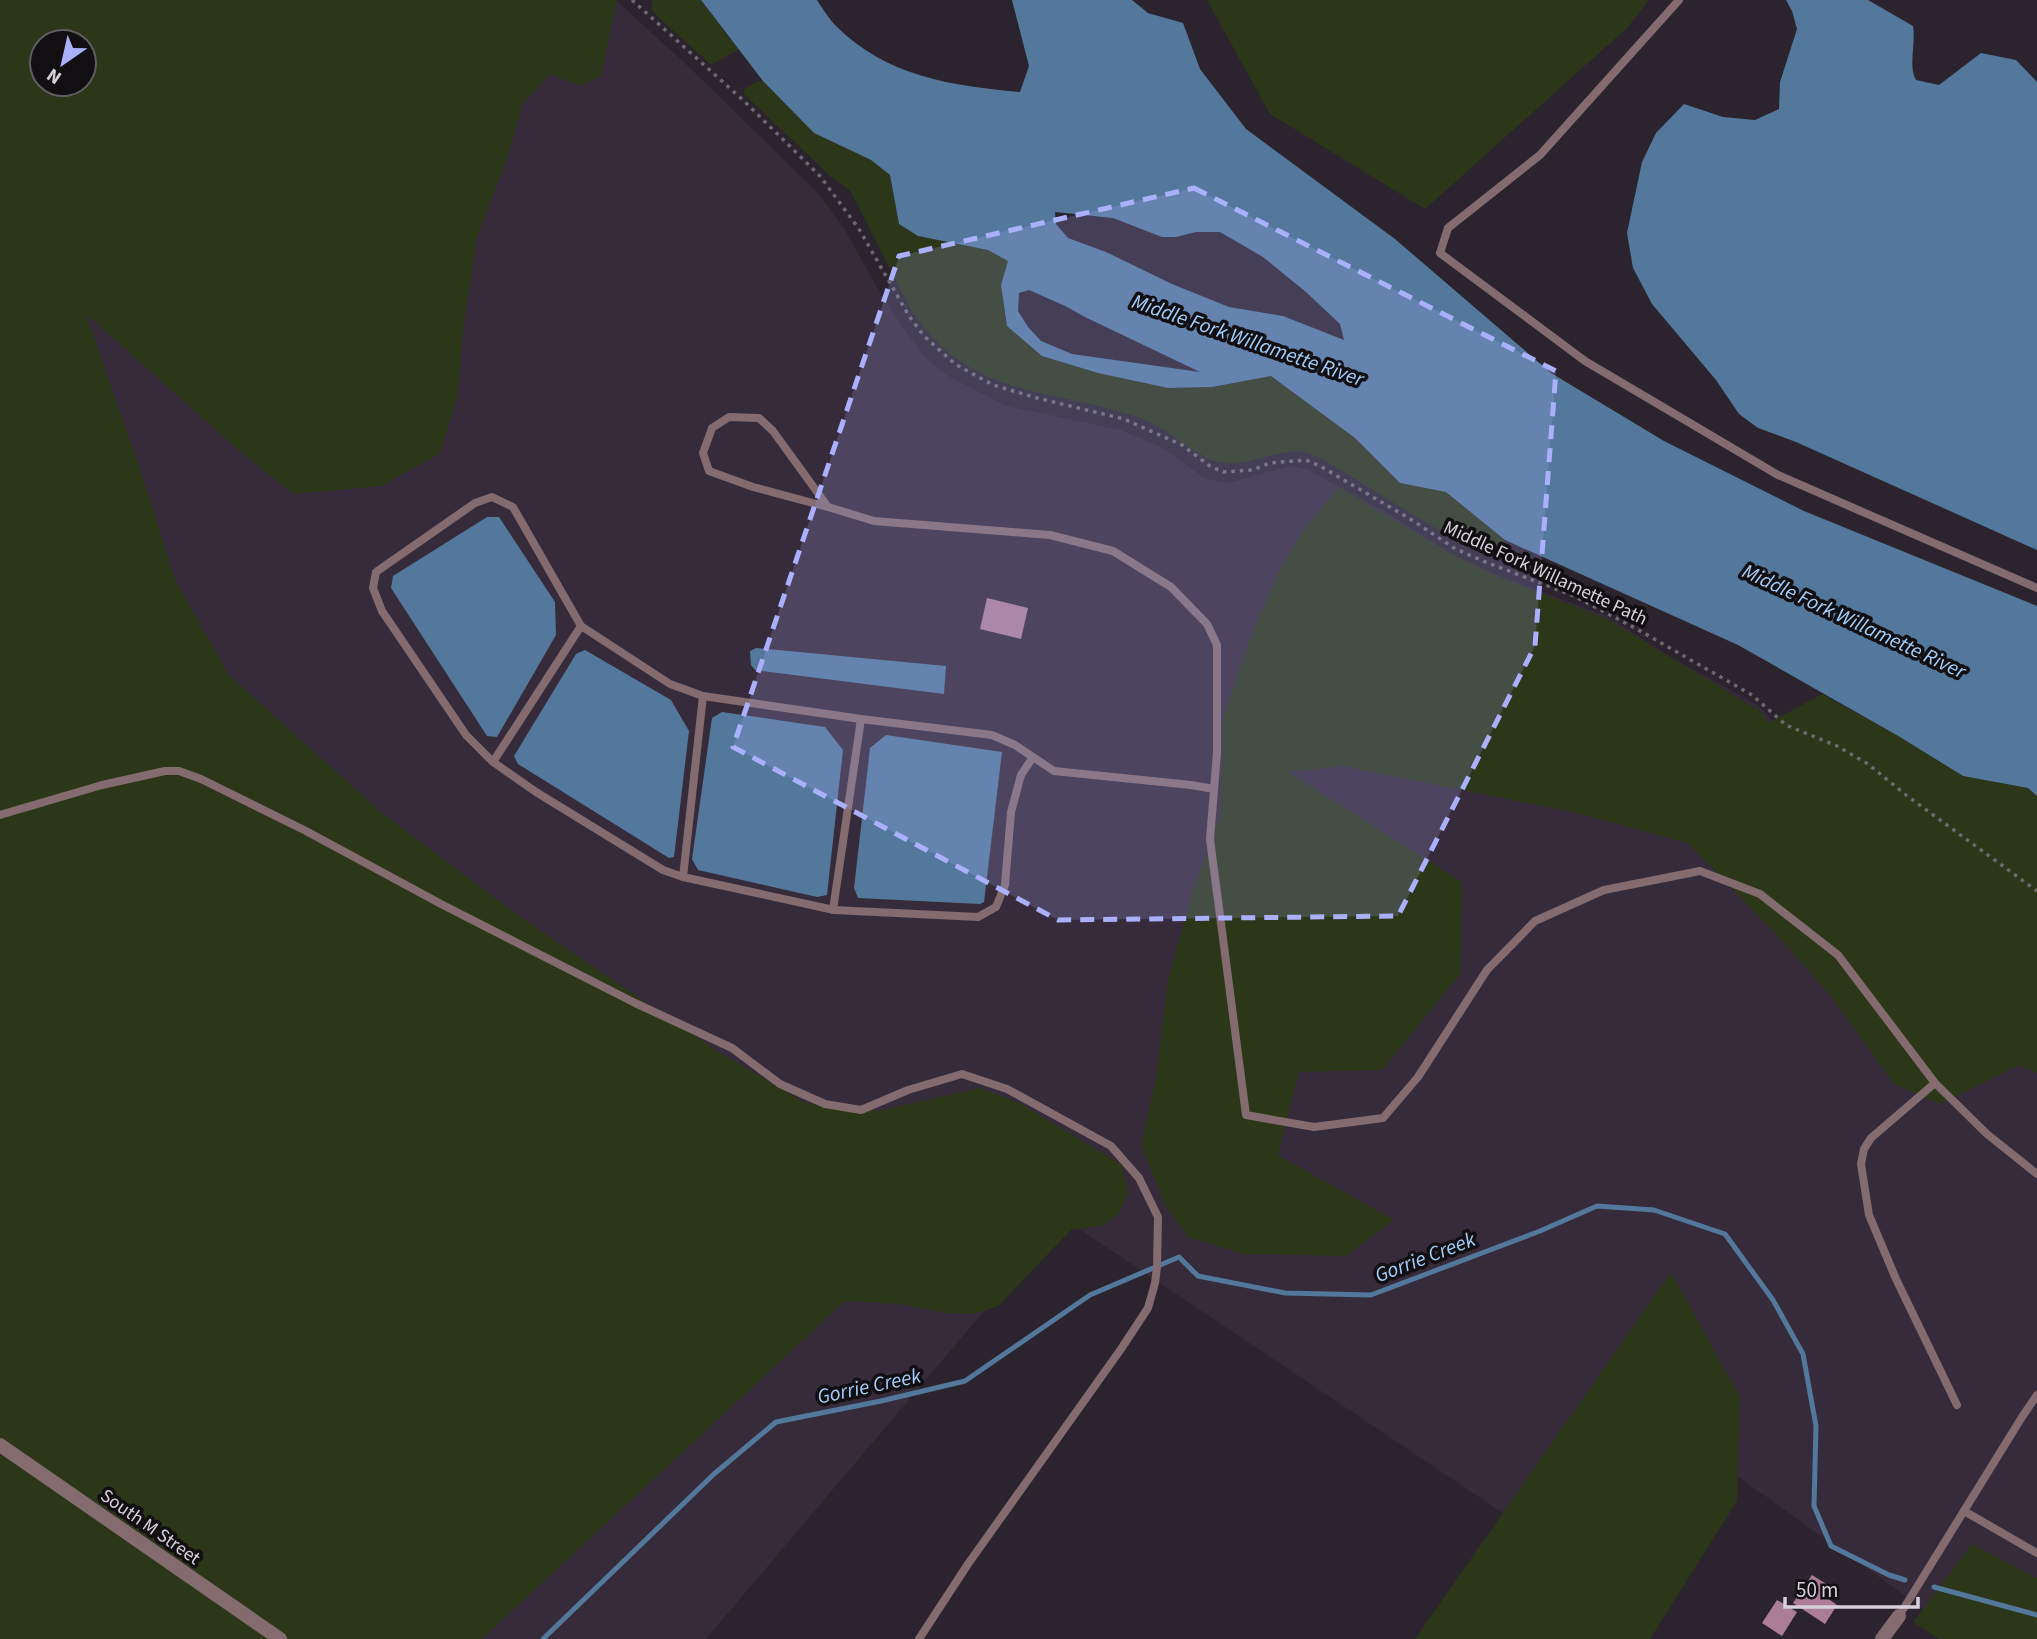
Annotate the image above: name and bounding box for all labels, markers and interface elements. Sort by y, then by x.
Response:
north arrow [28,28,98,98]
text: N [42,61,67,91]
water label: Middle Fork Willamette River [1128,286,1369,394]
street label: Middle Fork Willamette Path [1439,514,1652,633]
water label: Middle Fork Willamette River [1737,556,1971,686]
water label: Gorrie Creek [1370,1224,1481,1290]
water label: Gorrie Creek [814,1360,925,1412]
street label: South M Street [95,1483,206,1572]
scale bar [1785,1566,1918,1610]
text: 50 m [1796,1575,1838,1605]

